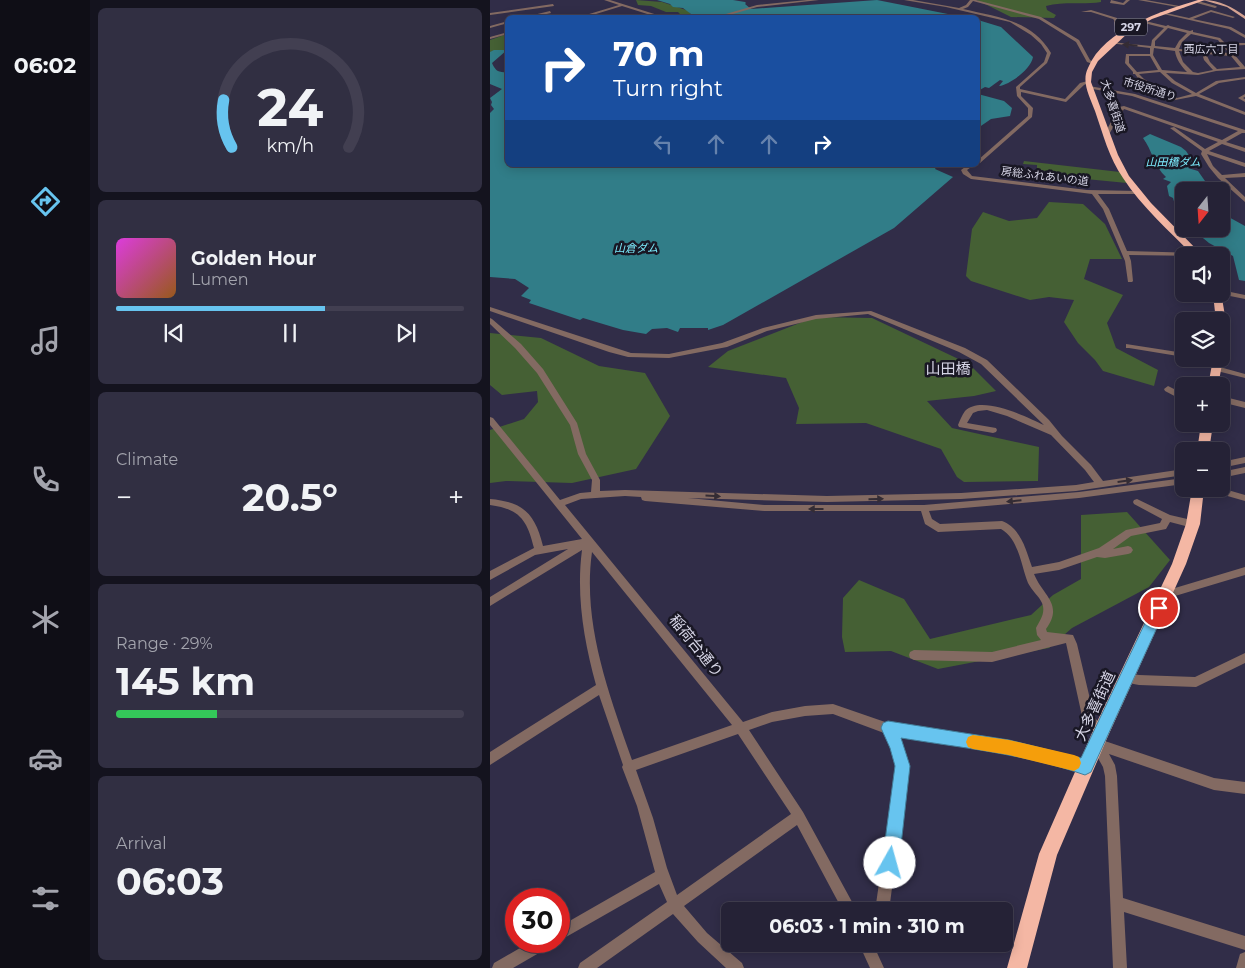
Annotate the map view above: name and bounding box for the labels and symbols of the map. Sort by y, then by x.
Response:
road number: 297 [1115,18,1147,36]
one-way arrow [1122,41,1138,49]
district label: 西広六丁目 [1184,42,1239,56]
street label: 市役所通り [1122,74,1178,104]
street label: 大多喜街道 [1098,78,1128,134]
water label: 山田橋ダム [1146,155,1201,169]
street label: 房総ふれあいの道 [1000,164,1090,188]
north arrow [1175,182,1230,238]
water label: 山倉ダム [614,241,658,255]
district label: 山田橋 [925,359,971,378]
one-way arrow [1117,477,1133,485]
one-way arrow [706,492,722,500]
one-way arrow [868,495,884,503]
one-way arrow [1005,497,1021,505]
one-way arrow [808,505,824,513]
pin [1138,587,1180,629]
street label: 稲荷台通り [665,611,727,681]
street label: 大多喜街道 [1070,668,1119,744]
position arrow [863,836,915,888]
speed limit sign: 30 [505,888,570,953]

